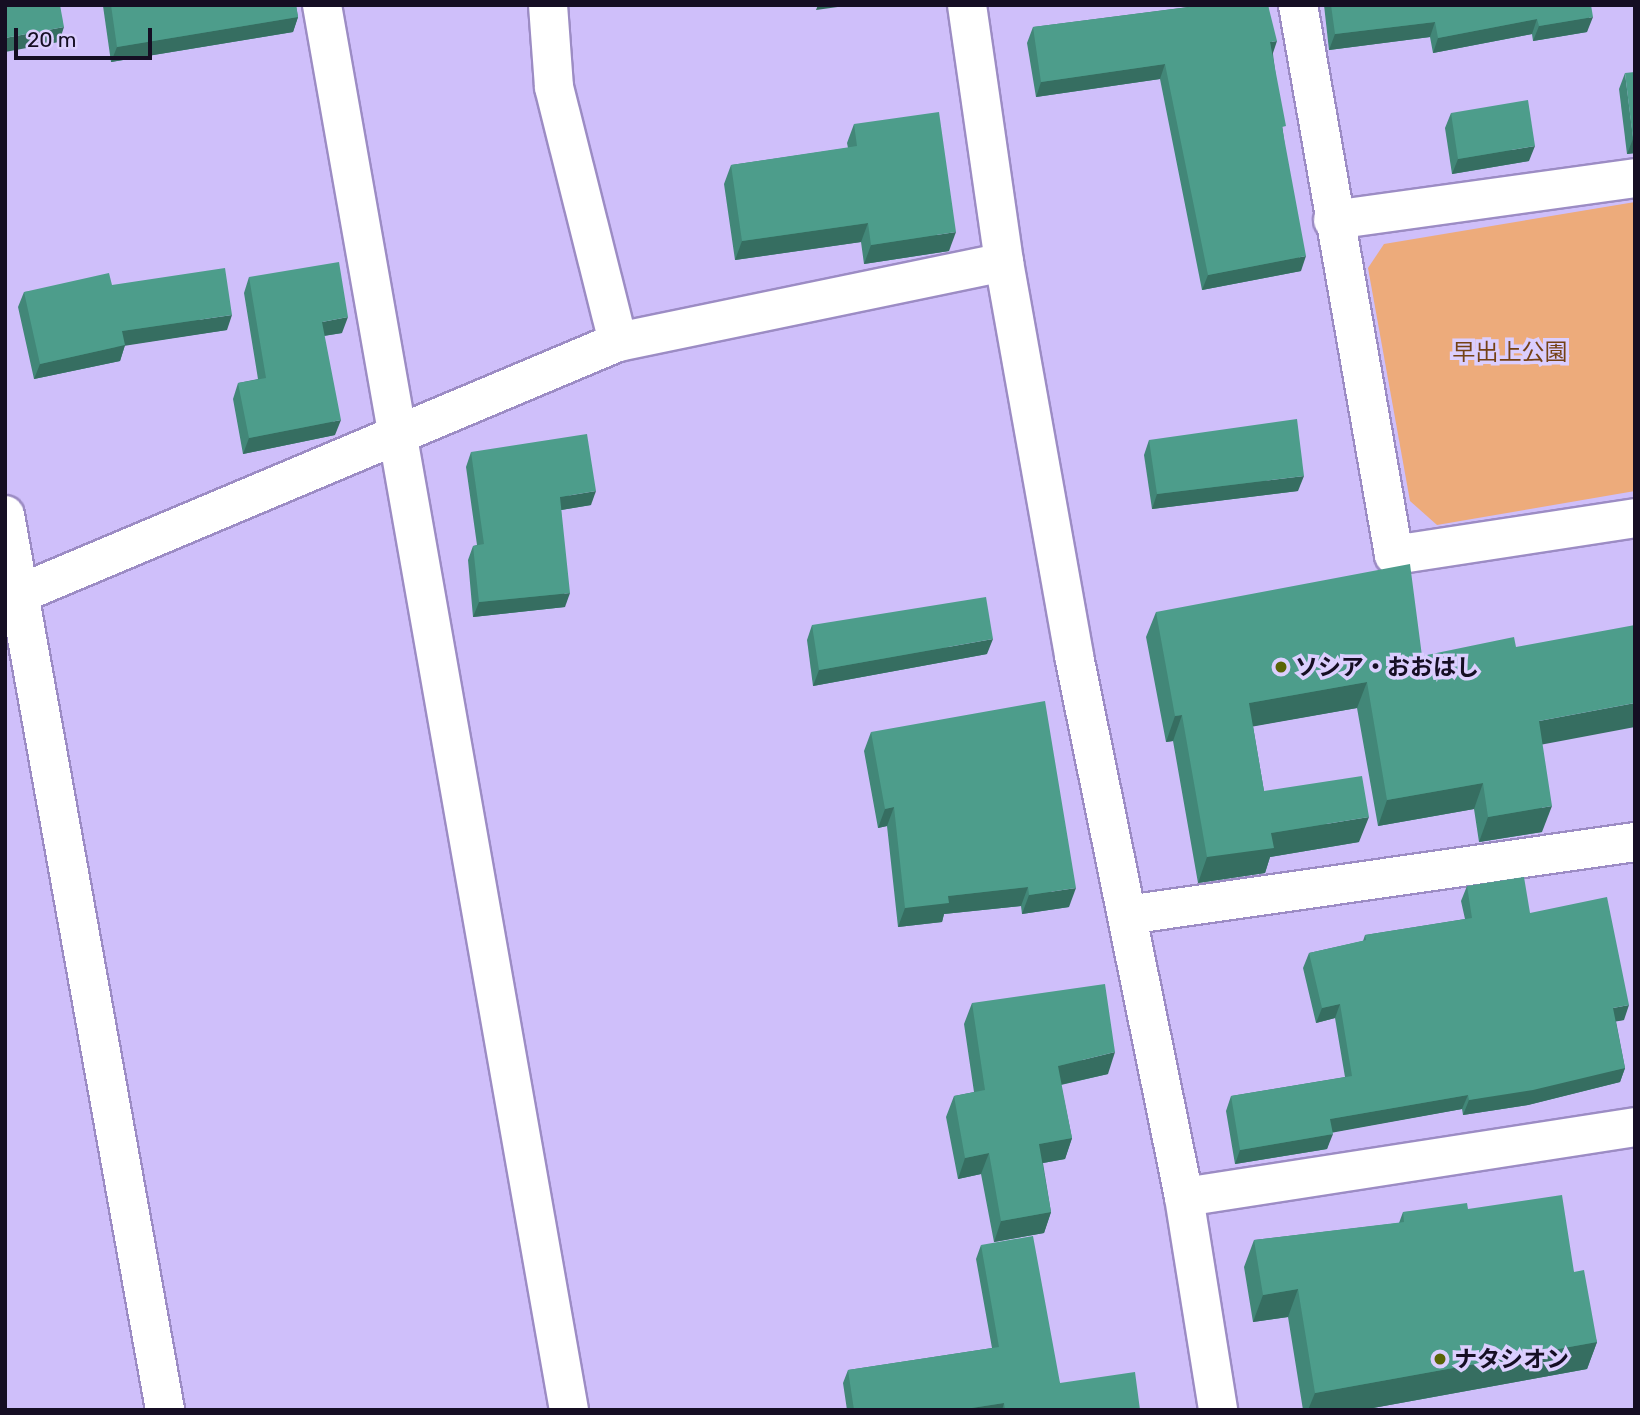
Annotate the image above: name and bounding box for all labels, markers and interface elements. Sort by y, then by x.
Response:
scale bar [18,14,156,58]
text: 20 m [27,27,76,52]
park label: 早出上公園 [1453,338,1567,366]
place label: ソシア・おおはし [1295,653,1479,681]
marker: ソシア・おおはし [1273,659,1289,675]
place label: ナタシオン [1454,1345,1569,1373]
marker: ナタシオン [1432,1351,1448,1367]

